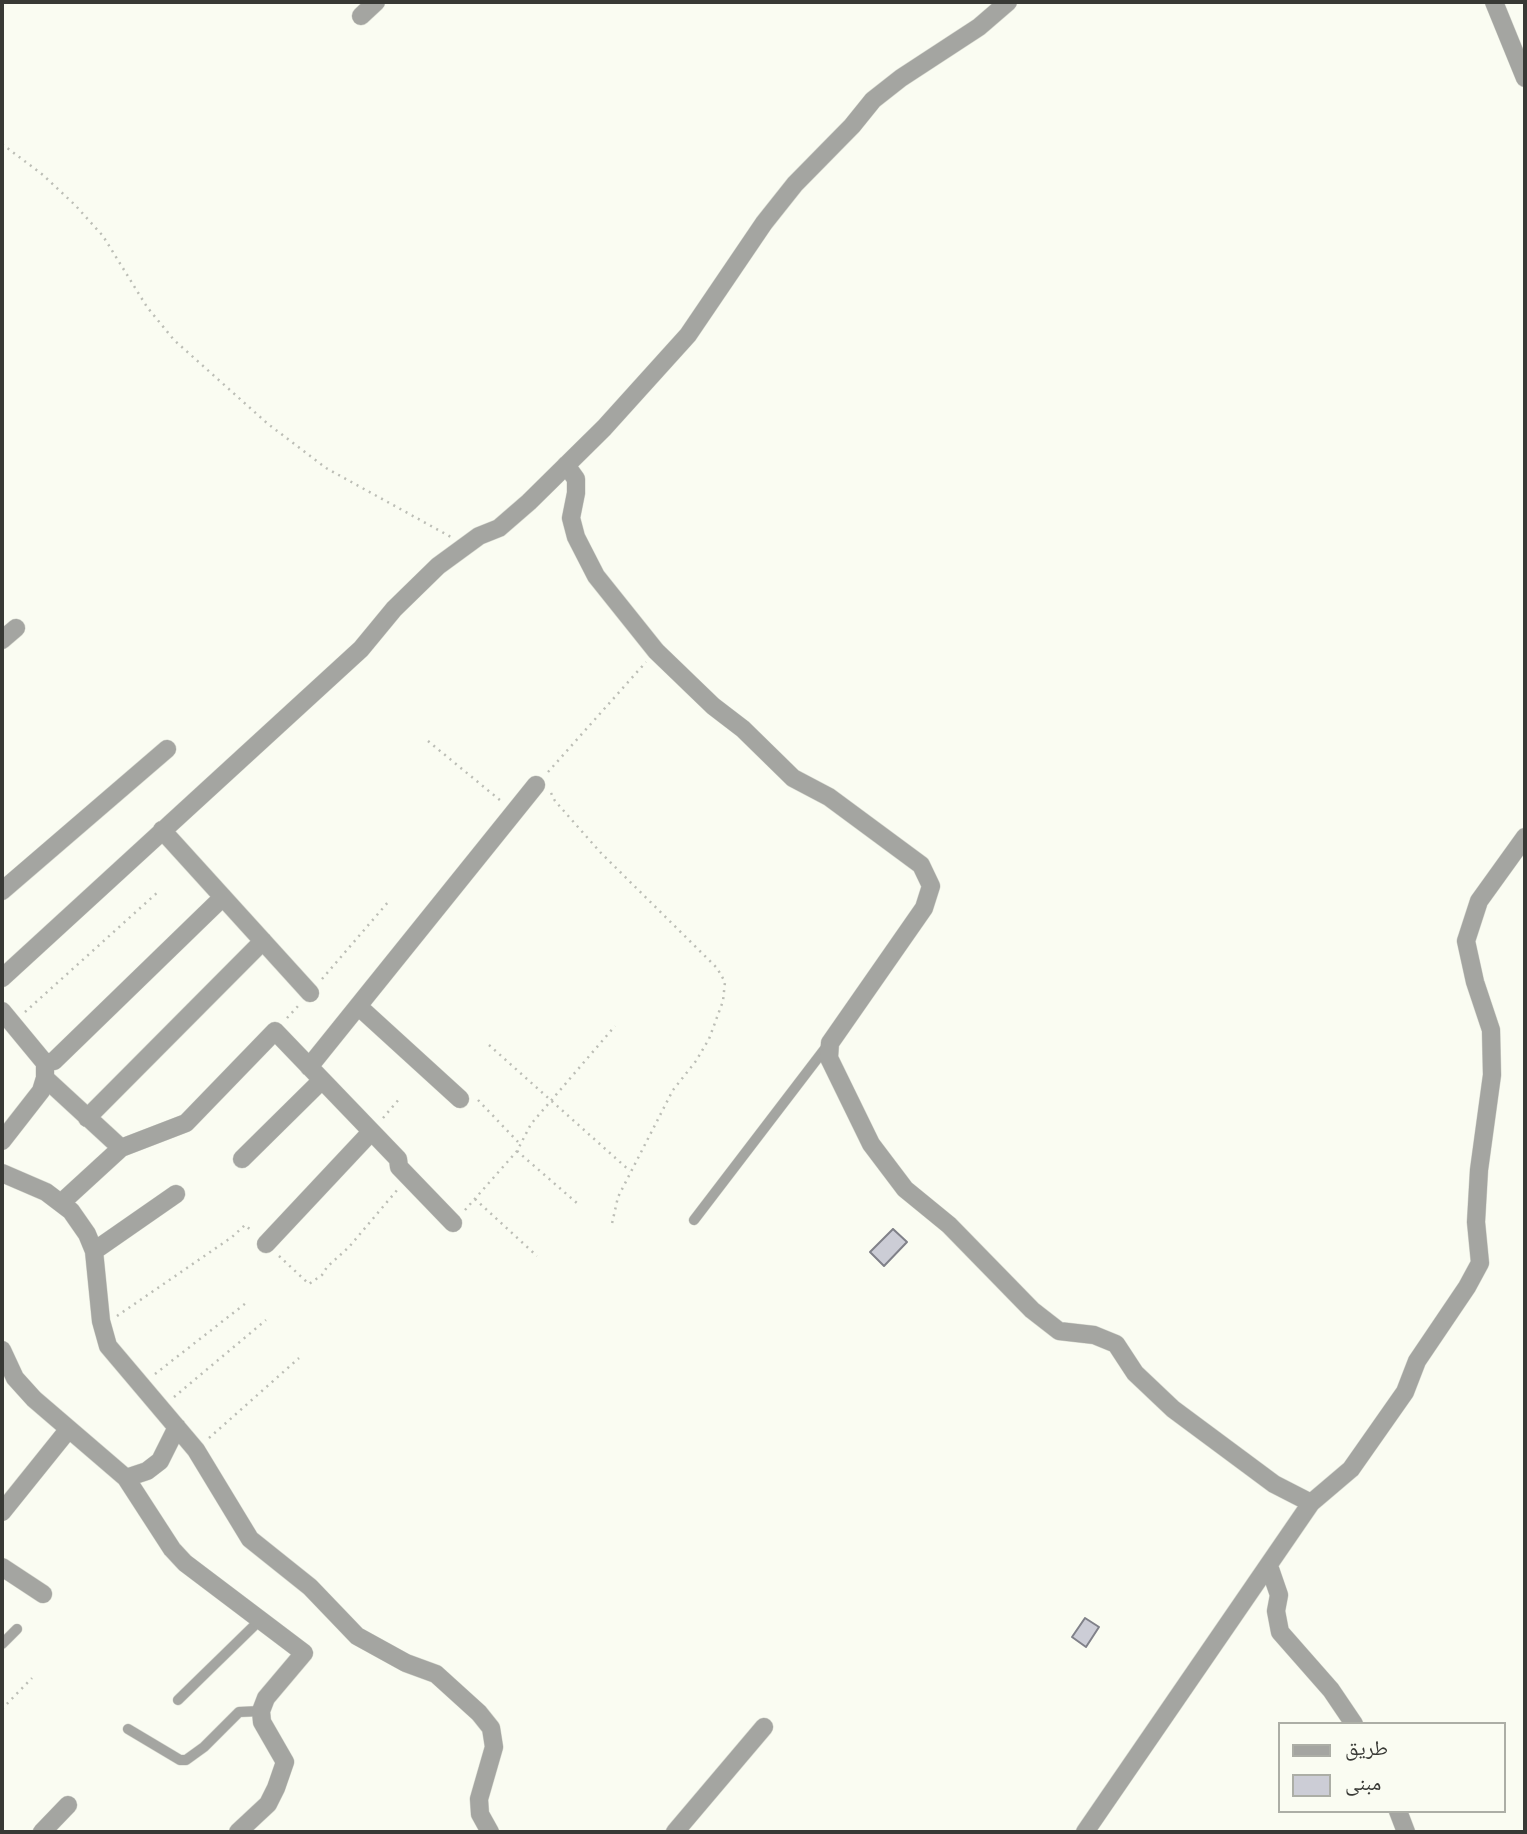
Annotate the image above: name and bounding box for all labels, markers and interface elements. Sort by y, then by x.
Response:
legend [1278,1722,1506,1813]
text: طريق [1345,1733,1388,1761]
text: مبنى [1345,1768,1381,1796]

